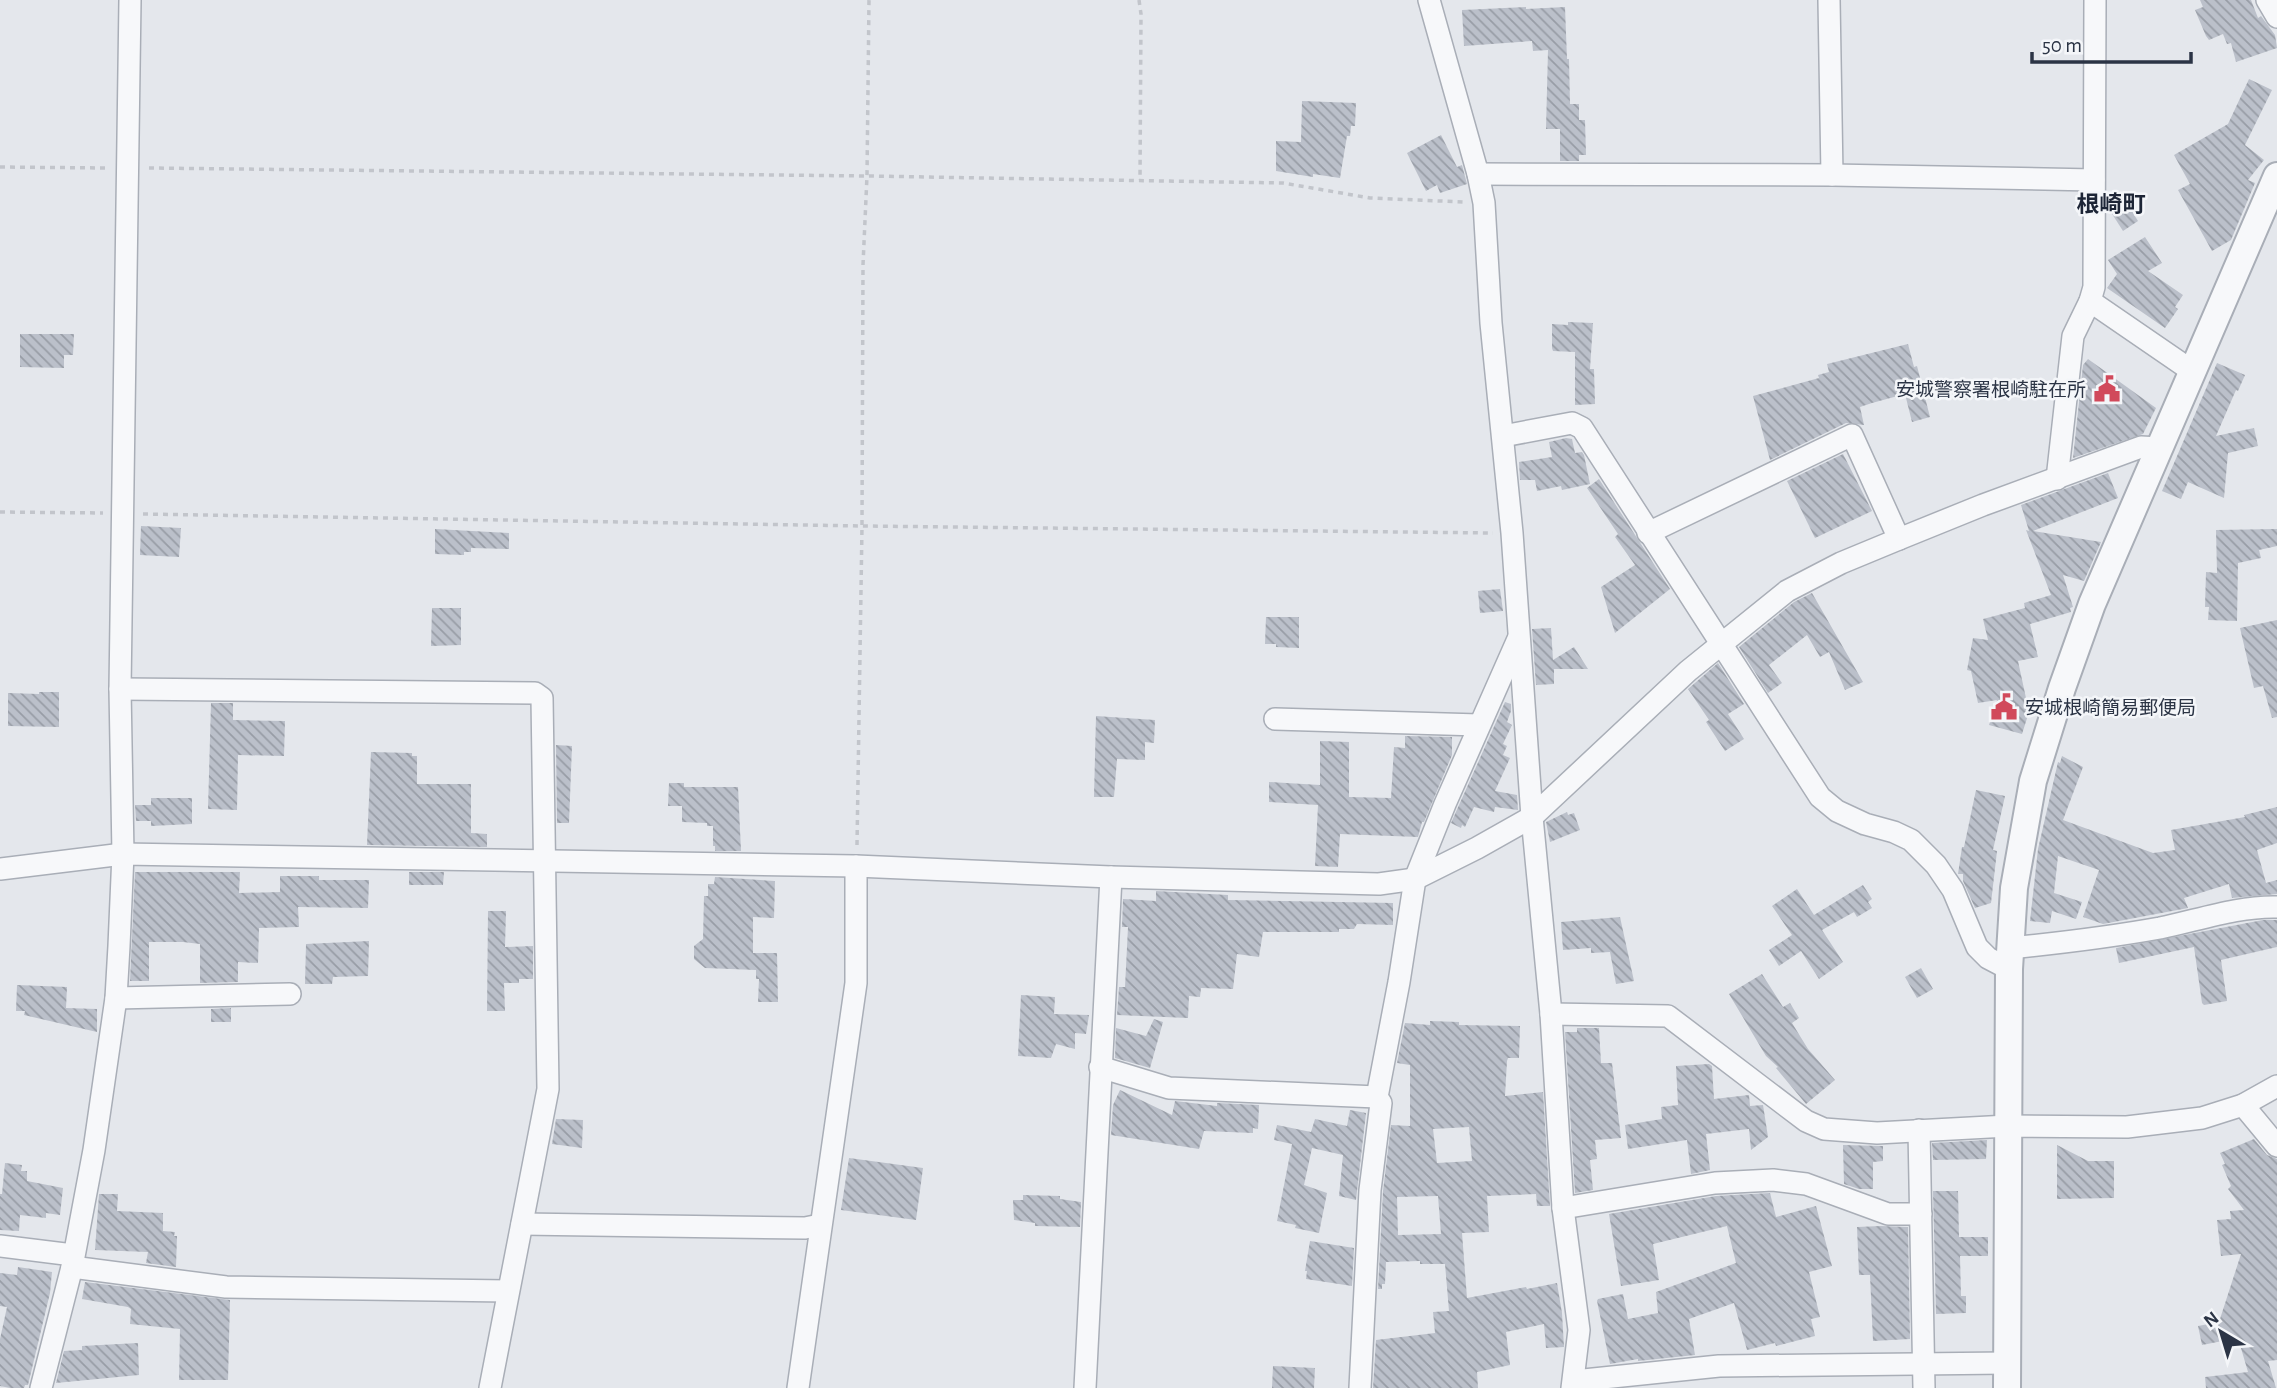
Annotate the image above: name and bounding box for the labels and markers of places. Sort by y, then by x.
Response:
public building icon: 安城警察署根崎駐在所 [2092,374,2122,404]
place label: 安城警察署根崎駐在所 [1896,379,2086,400]
public building icon: 安城根崎簡易郵便局 [1989,692,2019,722]
place label: 安城根崎簡易郵便局 [2025,697,2196,718]

